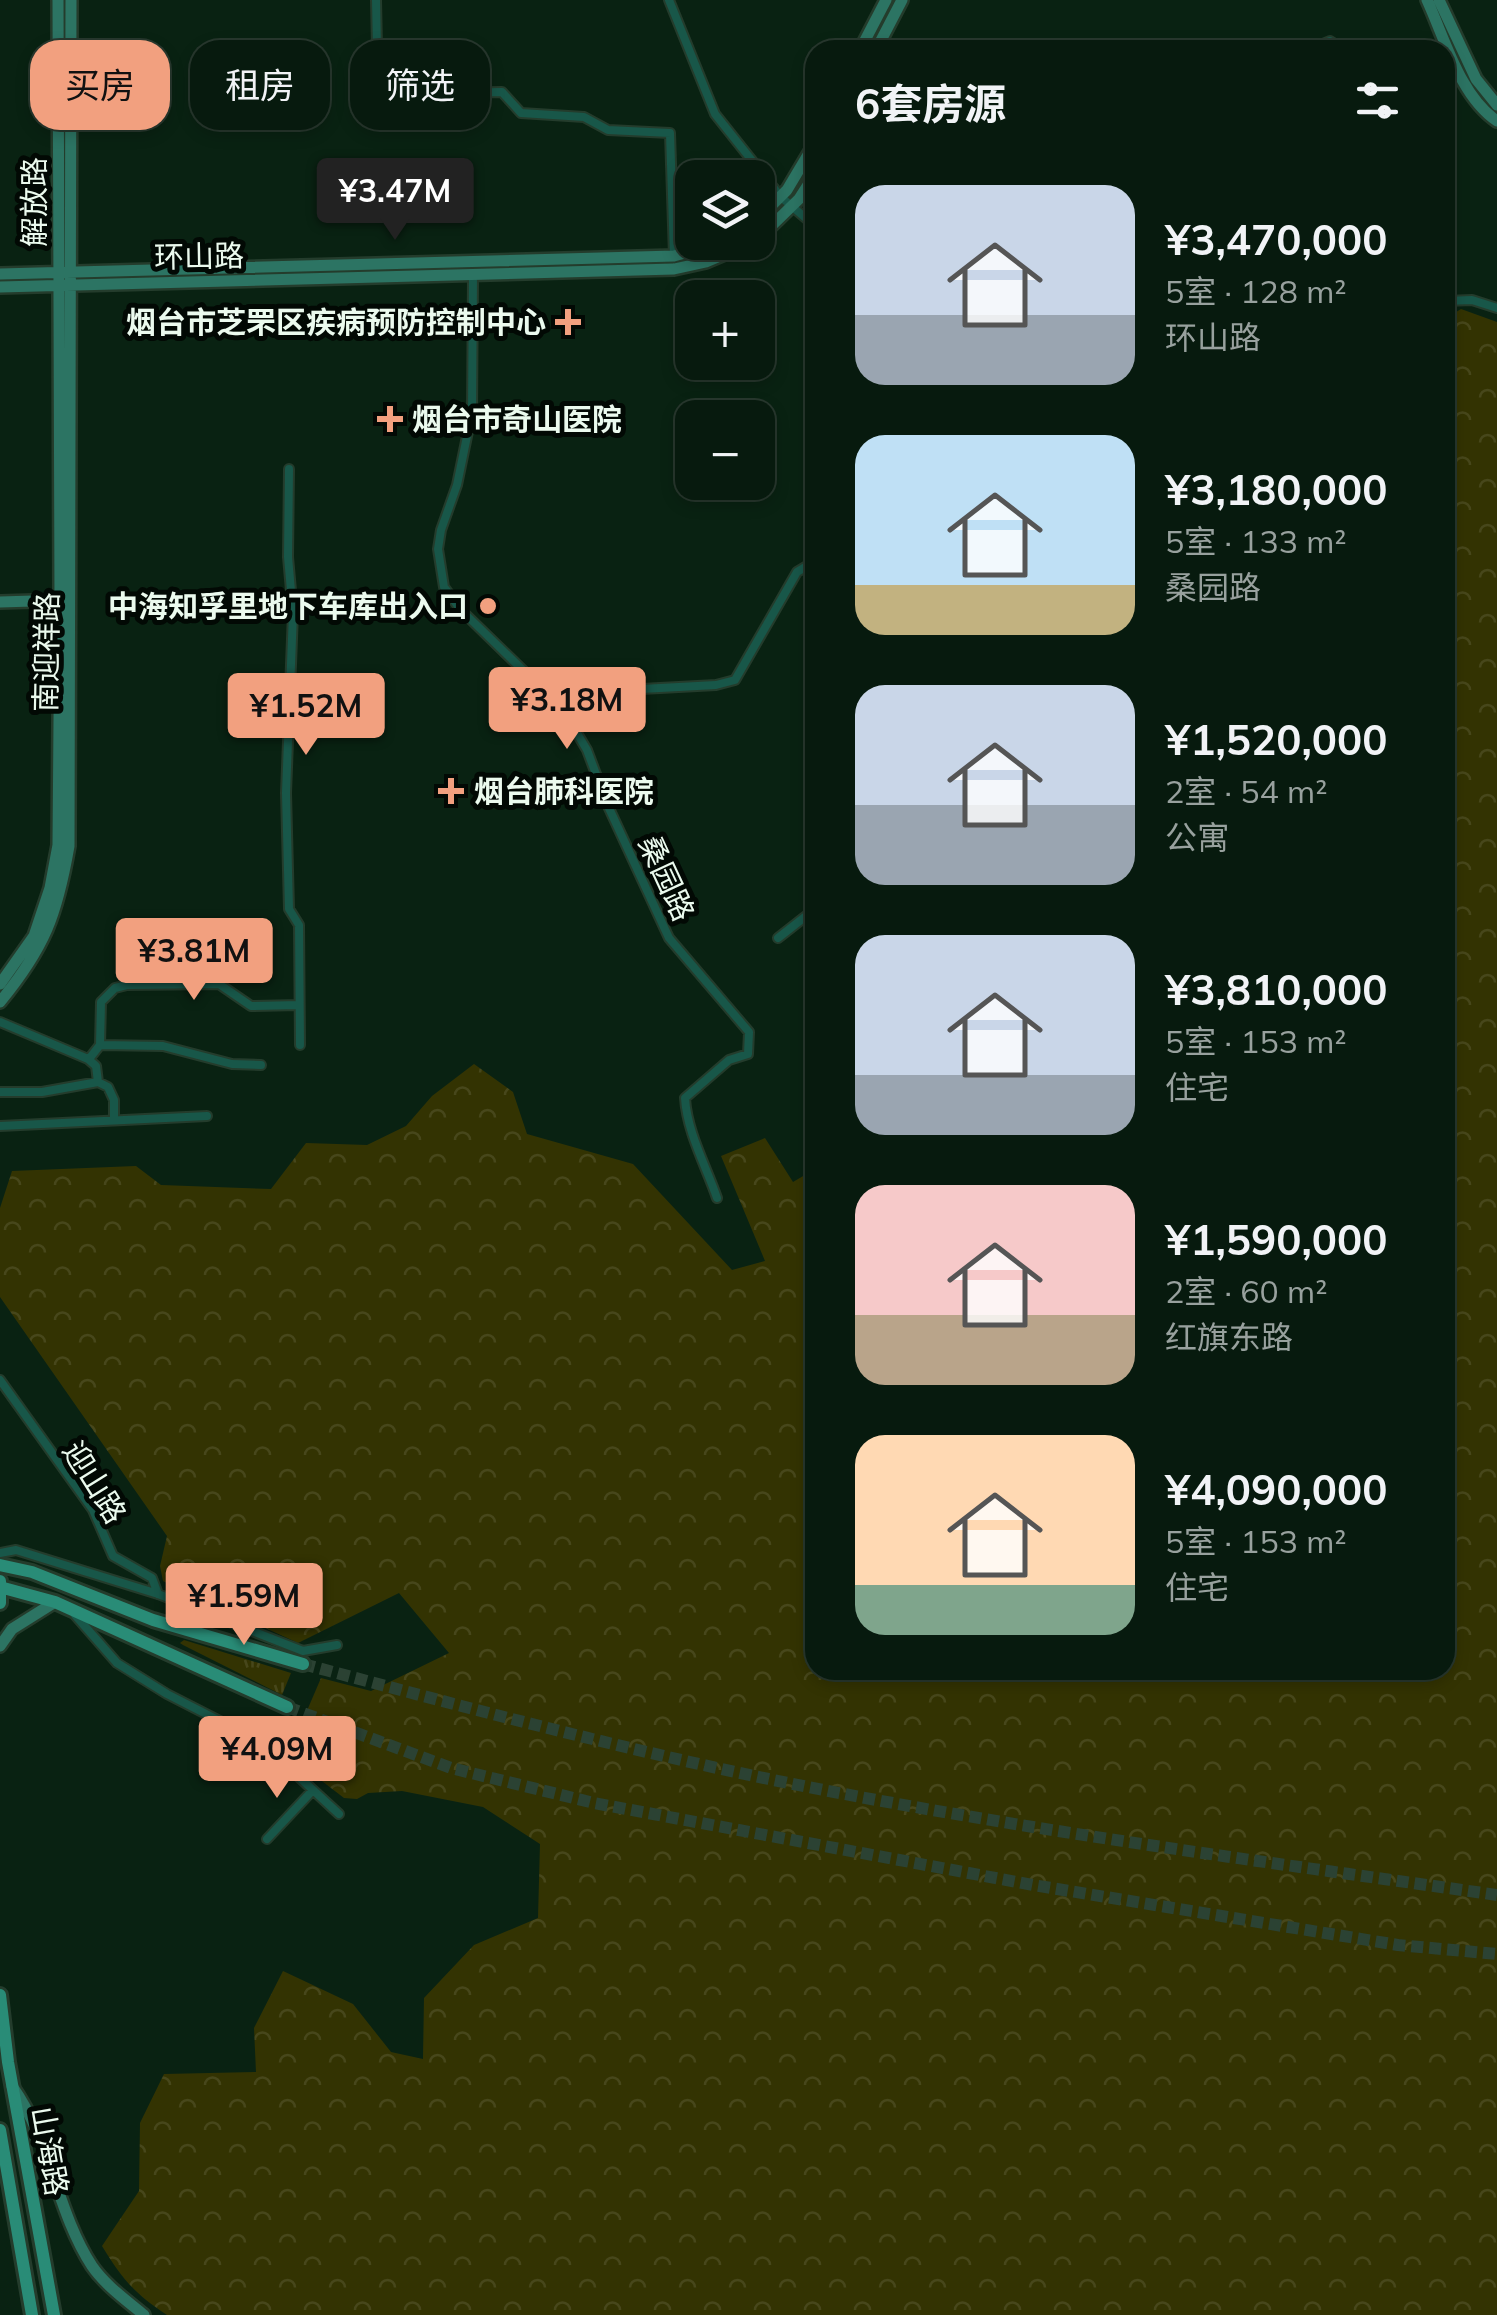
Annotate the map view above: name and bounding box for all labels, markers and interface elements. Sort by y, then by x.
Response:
chip: 买房 [30,40,170,130]
chip: 租房 [190,40,330,130]
chip: 筛选 [350,40,490,130]
icon: filters [1350,73,1405,128]
text: 6套房源 [855,77,1006,130]
street label: 解放路 [15,157,53,247]
pin: ¥3.47M [314,158,476,243]
map controls [675,160,775,500]
button: layers [675,160,775,260]
text: ¥3.47M [339,170,451,210]
text: ¥3,470,000 [1165,213,1387,266]
icon: home [935,225,1055,345]
street label: 环山路 [154,236,244,276]
text: 5室 · 128 m² [1165,271,1347,311]
button: + [675,280,775,380]
place label: 烟台市芝罘区疾病预防控制中心 [126,303,546,341]
marker: 烟台市芝罘区疾病预防控制中心 [555,309,581,335]
text: 环山路 [1165,317,1261,357]
place label: 烟台市奇山医院 [412,400,622,438]
button: − [675,400,775,500]
marker: 烟台市奇山医院 [377,406,403,432]
text: ¥3,180,000 [1165,463,1387,516]
icon: home [935,475,1055,595]
text: 5室 · 133 m² [1165,521,1347,561]
text: 桑园路 [1165,567,1261,607]
place label: 中海知孚里地下车库出入口 [108,587,468,625]
street label: 南迎祥路 [26,592,66,712]
marker: 中海知孚里地下车库出入口 [477,595,499,617]
pin: ¥3.18M [486,667,648,752]
pin: ¥1.52M [225,673,387,758]
text: ¥3.18M [511,679,623,719]
text: ¥1.52M [250,685,362,725]
text: ¥1,520,000 [1165,713,1387,766]
icon: home [935,725,1055,845]
text: 2室 · 54 m² [1165,771,1327,811]
place label: 烟台肺科医院 [474,772,654,810]
marker: 烟台肺科医院 [438,778,464,804]
text: 公寓 [1165,817,1229,857]
street label: 桑园路 [631,829,703,927]
pin: ¥3.81M [113,918,275,1003]
text: ¥3.81M [138,930,250,970]
text: ¥3,810,000 [1165,963,1387,1016]
icon: home [935,975,1055,1095]
text: 5室 · 153 m² [1165,1021,1347,1061]
text: 住宅 [1165,1067,1229,1107]
text: ¥1,590,000 [1165,1213,1387,1266]
icon: home [935,1225,1055,1345]
text: 2室 · 60 m² [1165,1271,1327,1311]
text: 红旗东路 [1165,1317,1293,1357]
street label: 迎山路 [55,1434,135,1530]
text: ¥4,090,000 [1165,1463,1387,1516]
icon: home [935,1475,1055,1595]
text: 5室 · 153 m² [1165,1521,1347,1561]
pin: ¥1.59M [163,1563,325,1648]
text: 住宅 [1165,1567,1229,1607]
text: ¥1.59M [188,1575,300,1615]
pin: ¥4.09M [196,1716,358,1801]
text: ¥4.09M [221,1728,333,1768]
street label: 山海路 [23,2103,77,2199]

